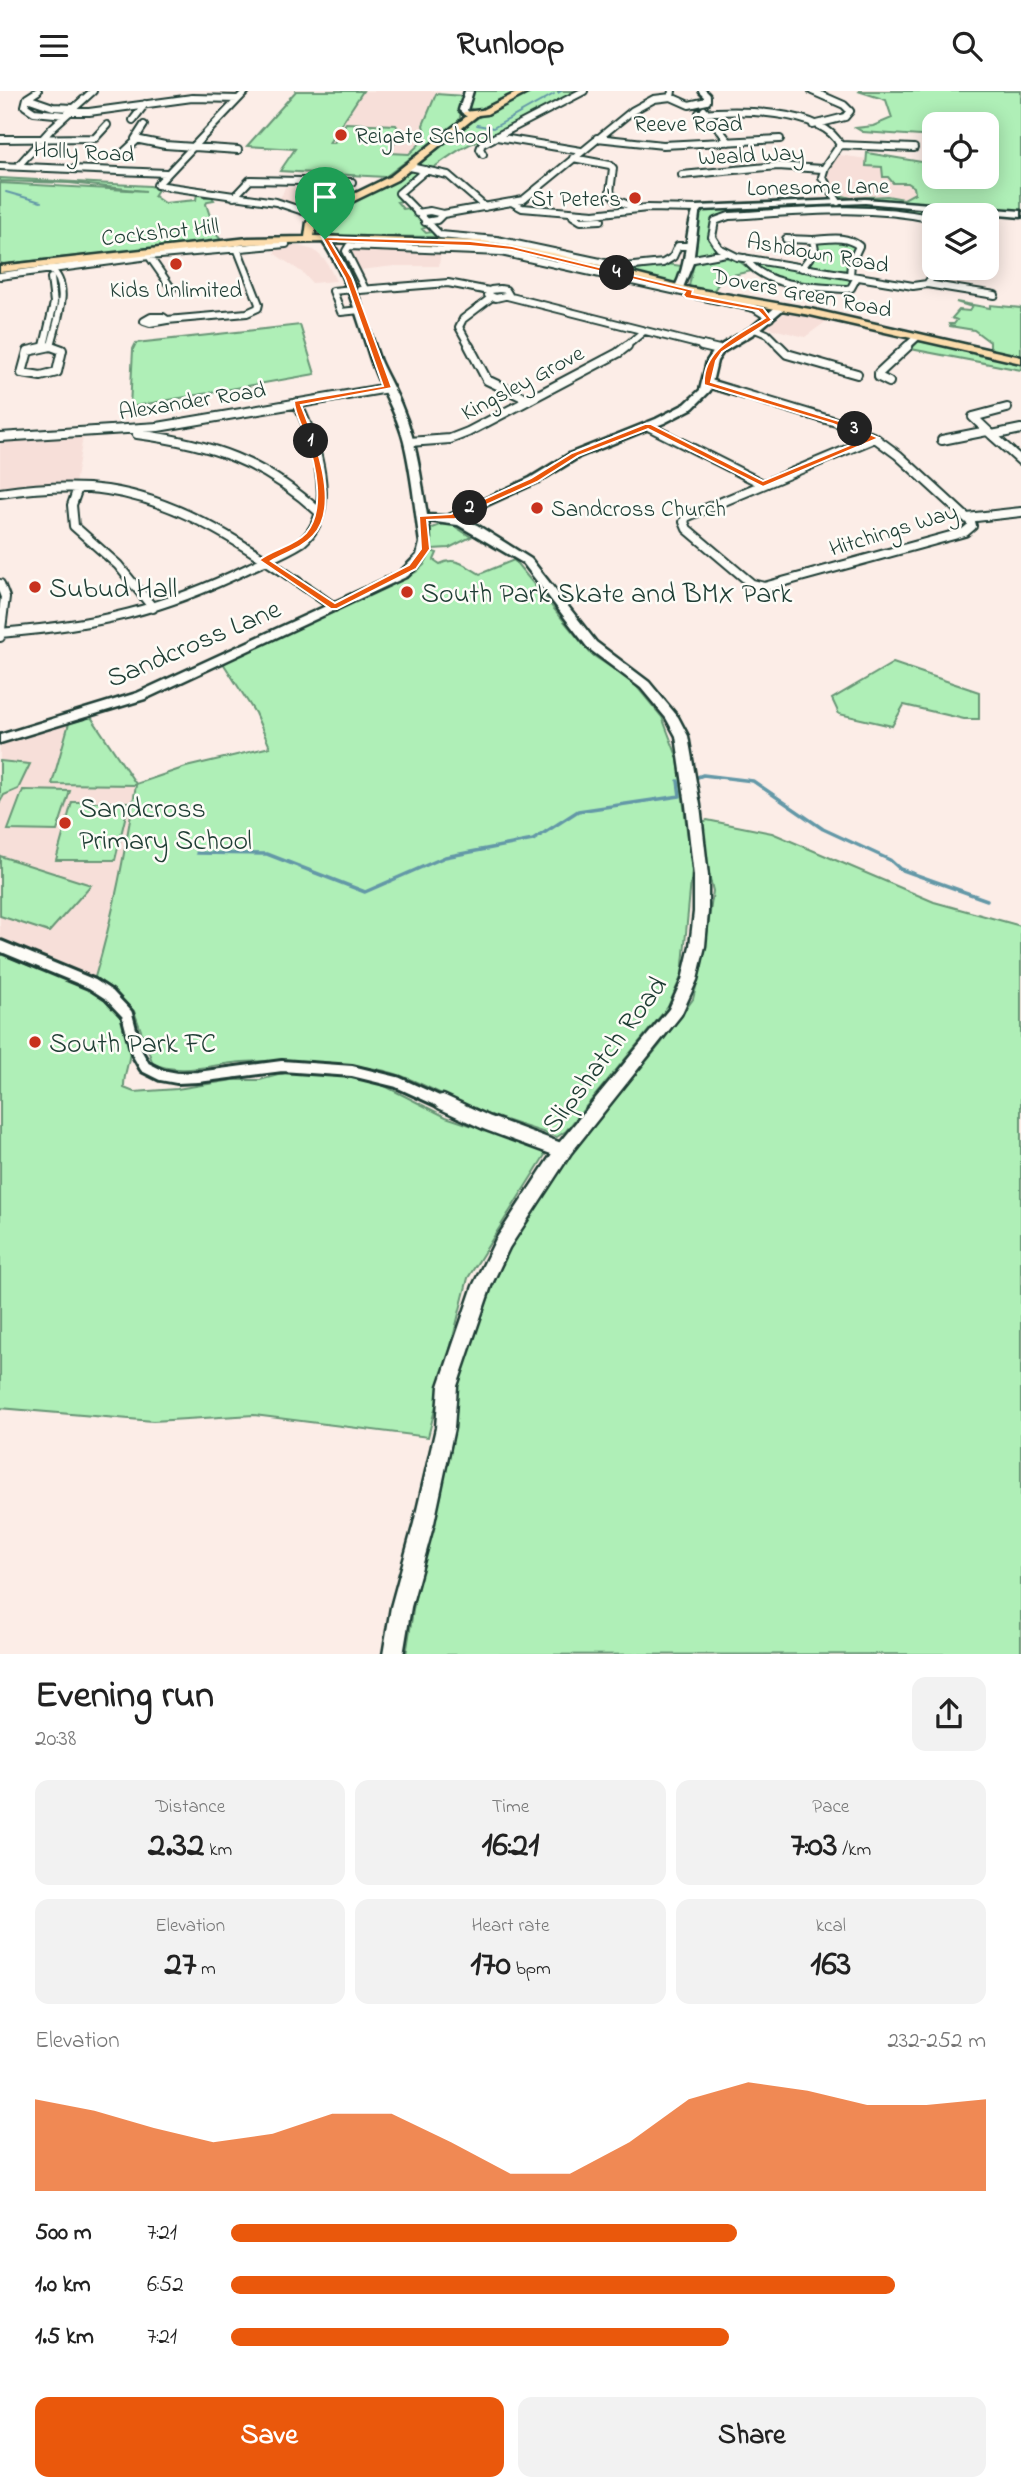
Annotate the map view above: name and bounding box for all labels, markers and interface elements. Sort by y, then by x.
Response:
text: Runloop [457,22,564,69]
icon: menu [35,27,73,65]
icon: search [948,27,986,65]
street label: Reeve Road [634,109,743,142]
map controls [922,112,999,280]
button: locate [922,112,999,189]
place label: Reigate School [355,121,492,155]
marker: Reigate School [333,127,349,143]
street label: Holly Road [33,134,135,175]
street label: Weald Way [697,137,805,178]
pin [295,167,355,239]
street label: Lonesome Lane [747,171,890,206]
icon: arrive [306,178,344,216]
place label: St Peter's [531,184,621,217]
marker: St Peter's [627,190,643,206]
button: layers [922,203,999,280]
street label: Cockshot Hill [100,211,221,256]
street label: Ashdown Road [744,226,891,283]
pin: 4 [600,255,634,291]
marker: Kids Unlimited [168,256,184,272]
text: 4 [613,259,620,286]
street label: Dovers Green Road [708,261,894,328]
place label: Kids Unlimited [110,275,242,308]
street label: Kingsley Grove [456,338,592,432]
street label: Alexander Road [116,375,268,430]
pin: 3 [838,411,872,447]
text: 3 [851,415,858,442]
pin: 1 [294,423,328,459]
text: 1 [307,427,314,454]
pin: 2 [452,491,488,525]
text: 2 [465,494,474,521]
place label: Sandcross Church [551,494,726,527]
street label: Hitchings Way [825,496,963,568]
marker: Sandcross Church [529,500,545,516]
place label: Subud Hall [49,570,177,611]
place label: South Park Skate and BMX Park [421,575,793,616]
marker: Subud Hall [27,579,43,595]
marker: South Park Skate and BMX Park [399,584,415,600]
street label: Sandcross Lane [101,590,288,700]
place label: Sandcross Primary School [79,790,252,863]
marker: Sandcross Primary School [57,815,73,831]
street label: Slipshatch Road [533,968,679,1144]
place label: South Park FC [49,1025,216,1066]
marker: South Park FC [27,1034,43,1050]
text: Evening run [35,1669,214,1725]
button: share [912,1677,986,1751]
text: 20:38 [35,1723,76,1756]
text: Distance [155,1794,225,1821]
text: Time [492,1794,529,1821]
text: Pace [812,1794,849,1821]
text: 2.32 [148,1821,204,1872]
text: 16:21 [481,1821,540,1872]
text: 7:03 [790,1821,837,1872]
text: km [204,1837,232,1864]
text: /km [837,1837,871,1864]
text: Elevation [155,1913,225,1940]
text: Heart rate [472,1913,549,1940]
text: kcal [816,1913,846,1940]
text: 27 [165,1940,196,1991]
text: 170 [470,1940,511,1991]
text: 163 [810,1940,851,1991]
text: m [196,1956,216,1983]
text: bpm [511,1956,551,1983]
text: Elevation [35,2025,120,2058]
text: 232–252 m [887,2025,986,2058]
text: 500 m [35,2217,92,2250]
text: 7:21 [147,2217,177,2250]
text: 1.0 km [35,2269,91,2302]
text: 6:52 [147,2269,184,2302]
text: 1.5 km [35,2321,94,2354]
text: 7:21 [147,2321,177,2354]
button: Save [35,2397,504,2477]
button: Share [518,2397,986,2477]

